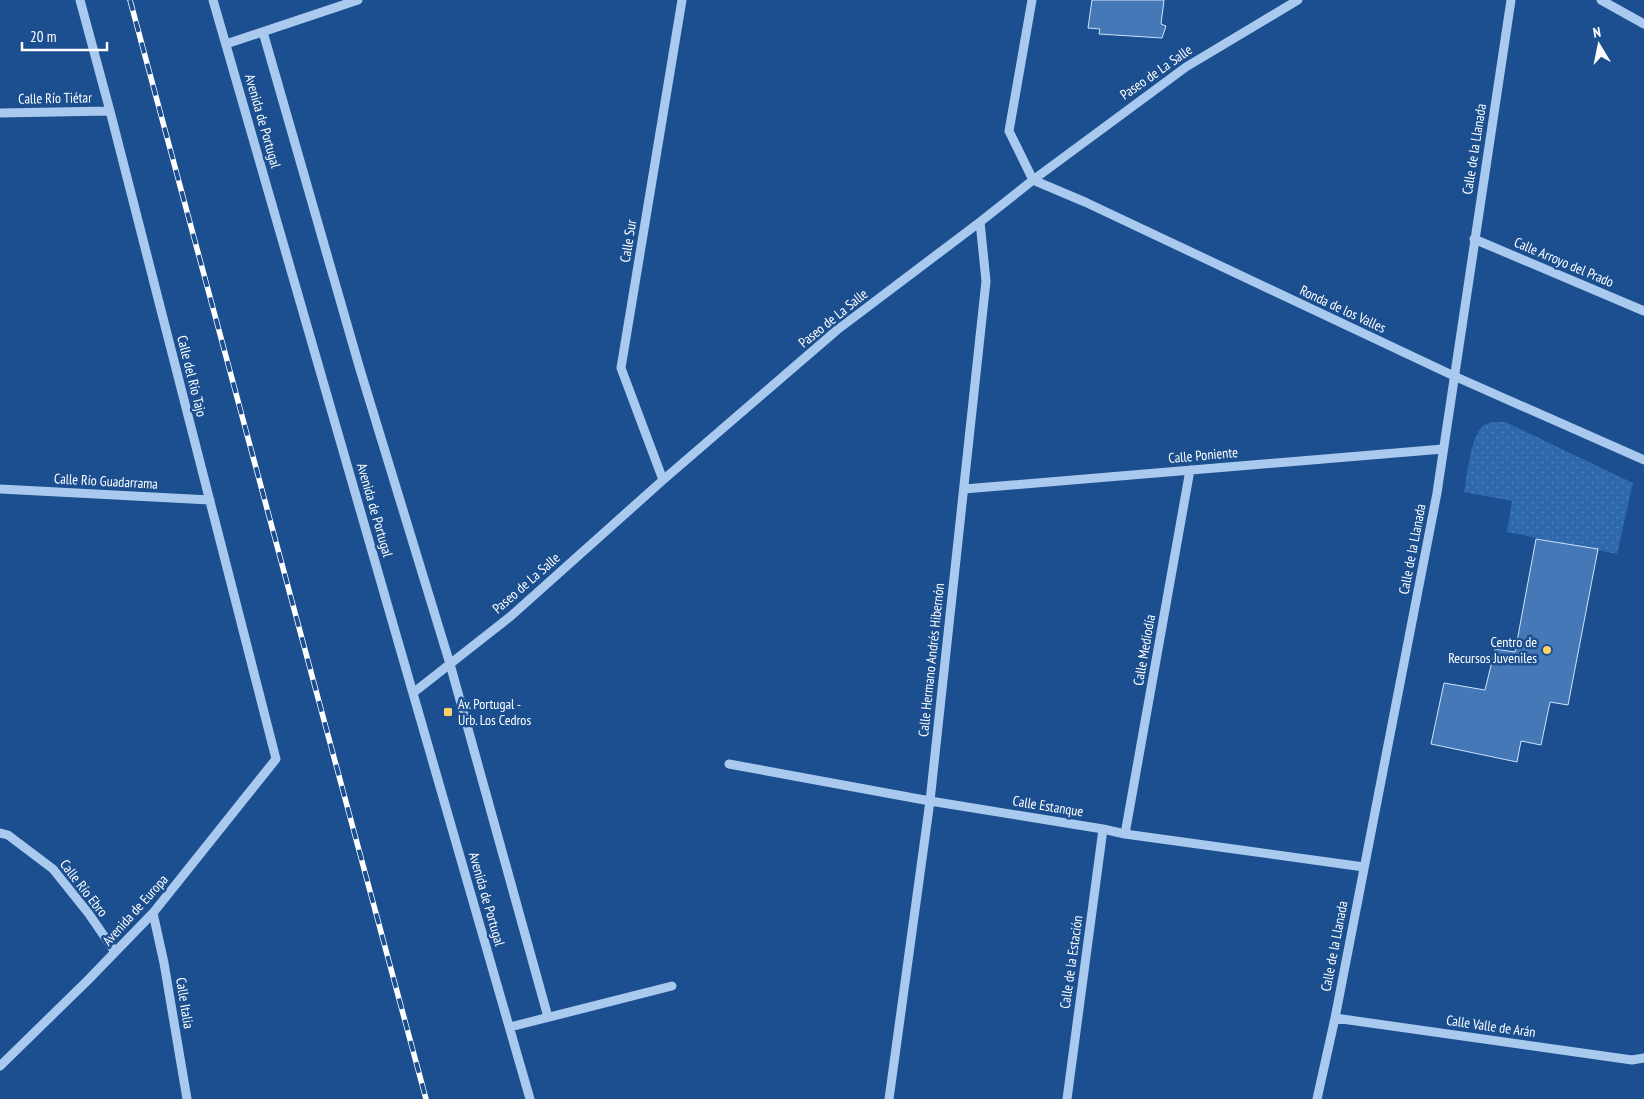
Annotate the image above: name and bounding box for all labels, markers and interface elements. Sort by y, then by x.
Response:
scale bar [22,20,108,52]
north arrow [1574,20,1624,70]
text: N [1591,23,1602,42]
text: 20 m [30,27,56,46]
street label: Paseo de La Salle [1116,40,1196,103]
street label: Avenida de Portugal [241,72,285,171]
street label: Calle Río Tiétar [18,88,92,108]
street label: Calle de la Llanada [1458,102,1490,196]
street label: Calle Sur [616,218,640,264]
street label: Calle Arroyo del Prado [1511,233,1617,291]
street label: Ronda de los Valles [1297,281,1389,337]
street label: Paseo de La Salle [795,284,871,351]
street label: Calle del Río Tajo [173,333,211,419]
street label: Calle Poniente [1167,443,1239,467]
street label: Avenida de Portugal [353,461,397,560]
street label: Calle Río Guadarrama [54,469,158,493]
street label: Calle de la Llanada [1394,502,1430,596]
street label: Paseo de La Salle [488,549,564,617]
street label: Calle Hermano Andrés Hibernón [914,582,948,738]
street label: Calle Mediodía [1129,613,1159,687]
place label: Centro de Recursos Juveniles [1448,633,1537,667]
marker: Centro de Recursos Juveniles [1541,644,1553,656]
place label: Av. Portugal - Urb. Los Cedros [458,695,531,729]
marker: Av. Portugal - Urb. Los Cedros [442,706,454,718]
street label: Calle Estanque [1011,792,1085,821]
street label: Avenida de Portugal [465,850,509,949]
street label: Calle Río Ebro [56,856,112,920]
street label: Avenida de Europa [98,871,172,949]
street label: Calle de la Llanada [1316,899,1352,993]
street label: Calle de la Estación [1056,914,1086,1010]
street label: Calle Italia [172,976,198,1030]
street label: Calle Valle de Arán [1445,1011,1537,1041]

